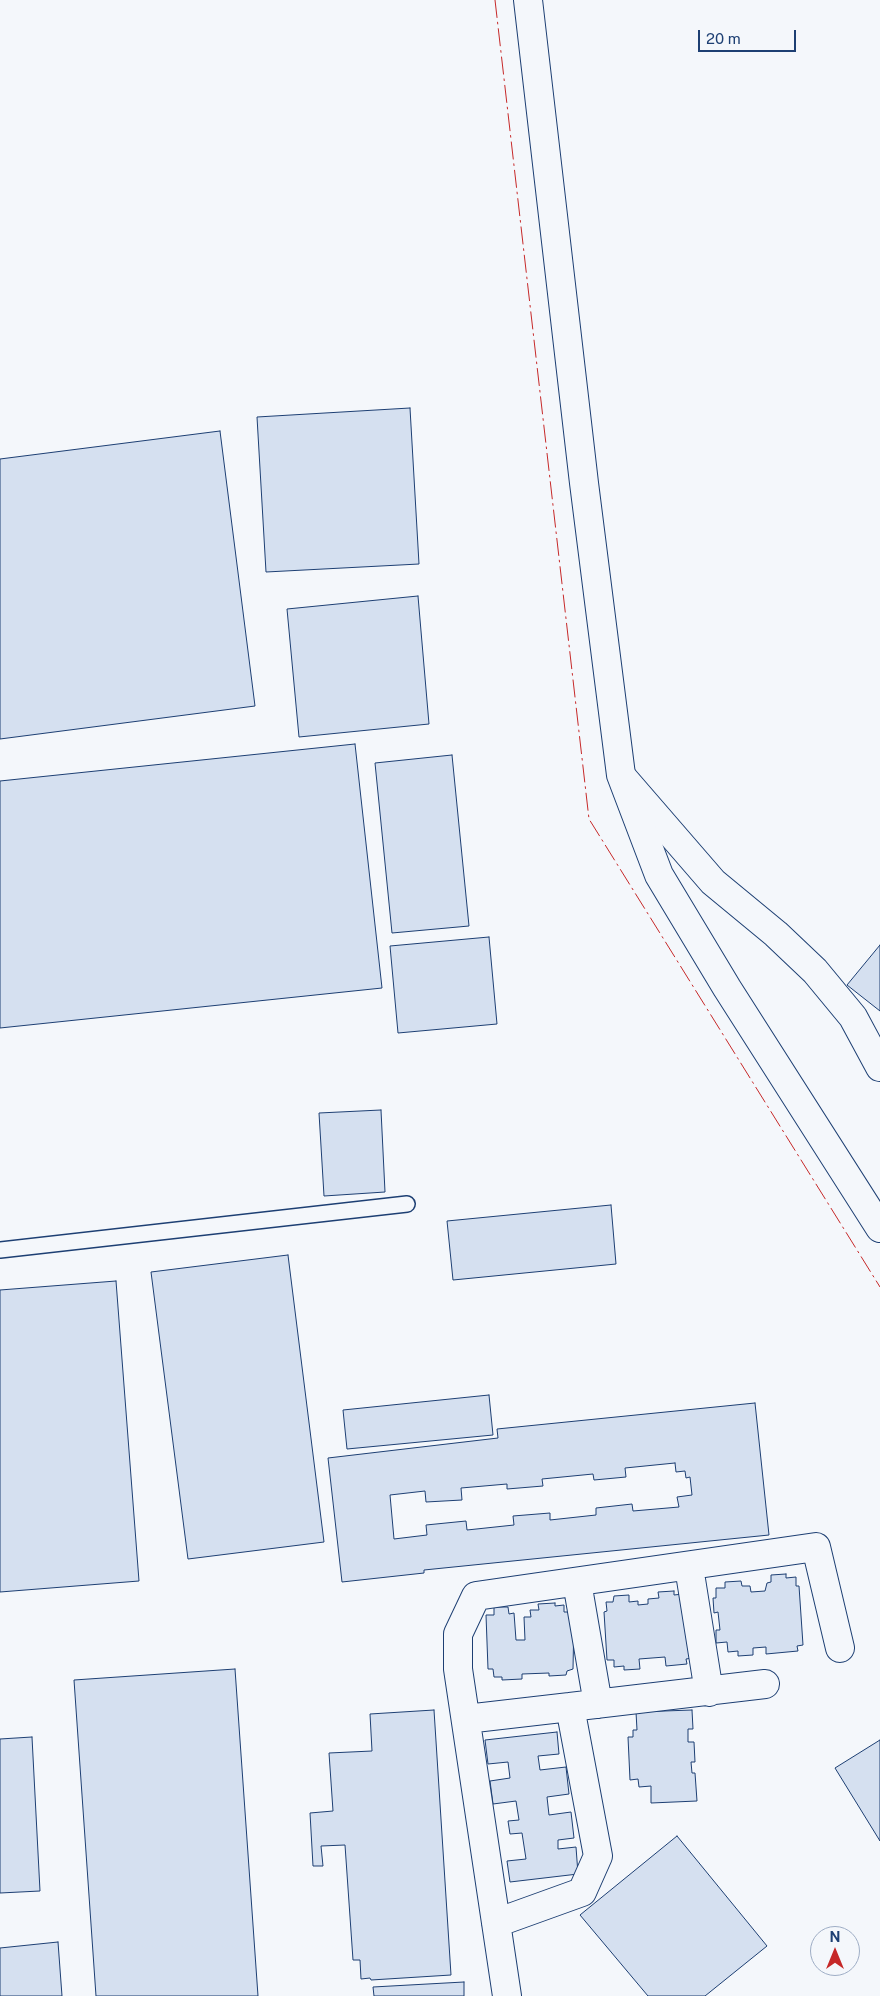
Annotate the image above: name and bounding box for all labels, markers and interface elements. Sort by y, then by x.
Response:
scale bar [700,20,798,52]
text: 20 m [706,30,741,47]
north arrow [810,1926,860,1976]
text: N [830,1929,840,1945]

